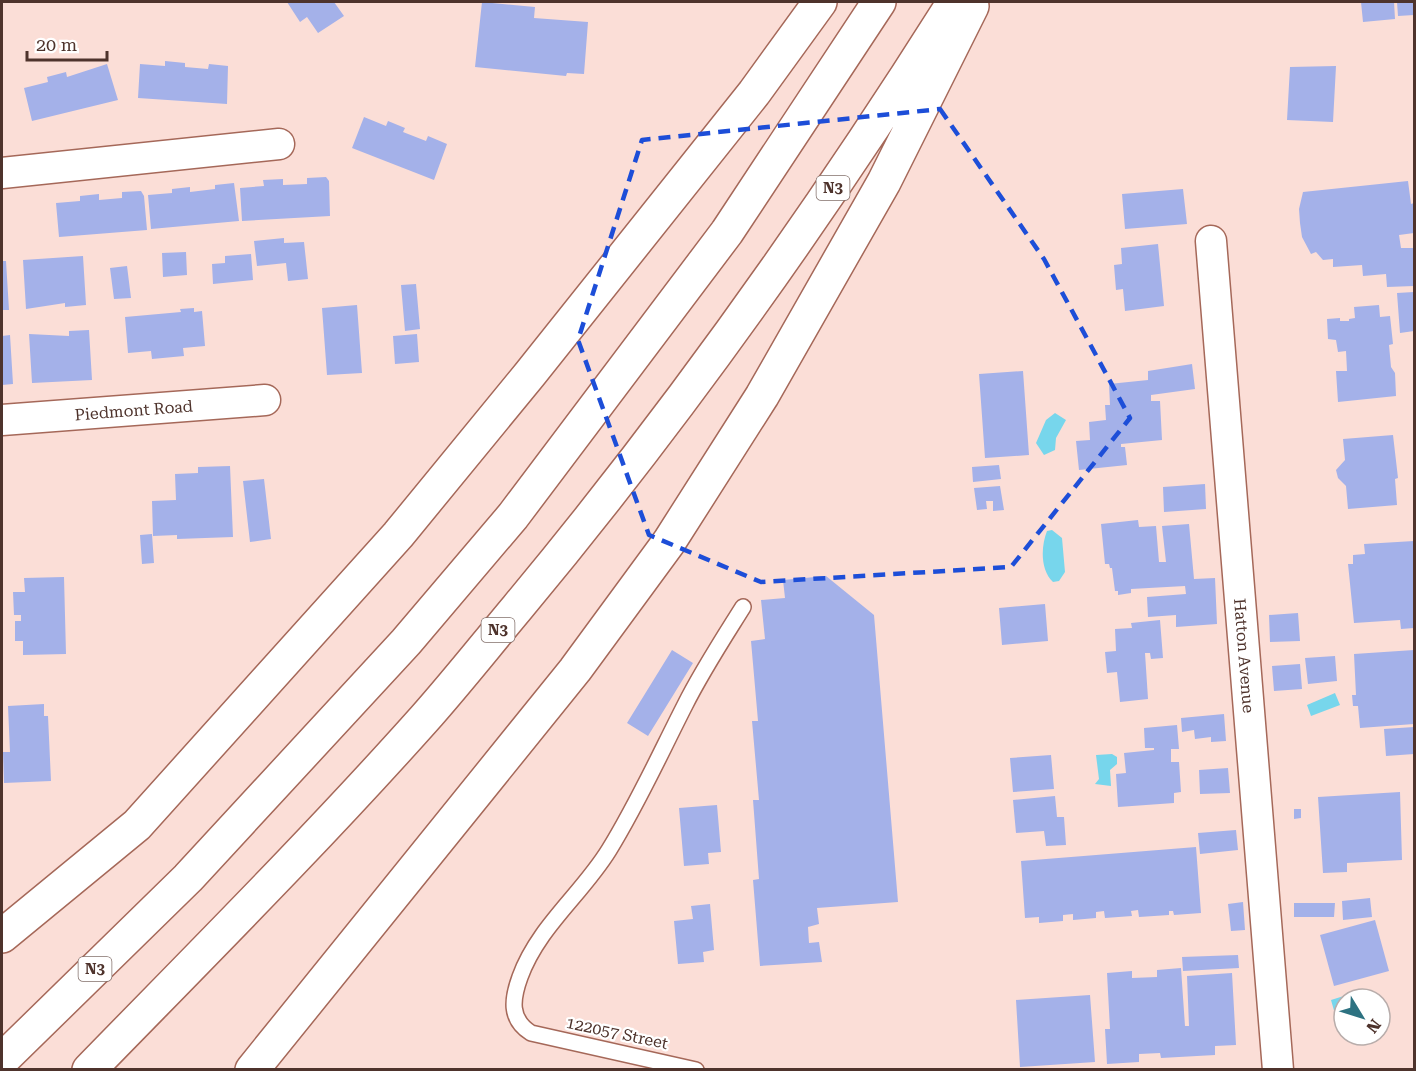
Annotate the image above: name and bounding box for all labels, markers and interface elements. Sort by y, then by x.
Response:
scale bar [27,24,106,62]
text: 20 m [36,34,77,55]
road number: N3 [816,176,850,200]
street label: Piedmont Road [74,396,194,424]
street label: Hatton Avenue [1230,597,1259,714]
road number: N3 [482,618,514,642]
road number: N3 [78,957,112,981]
north arrow [1332,987,1392,1047]
street label: 122057 Street [564,1013,670,1053]
text: N [1362,1015,1385,1037]

